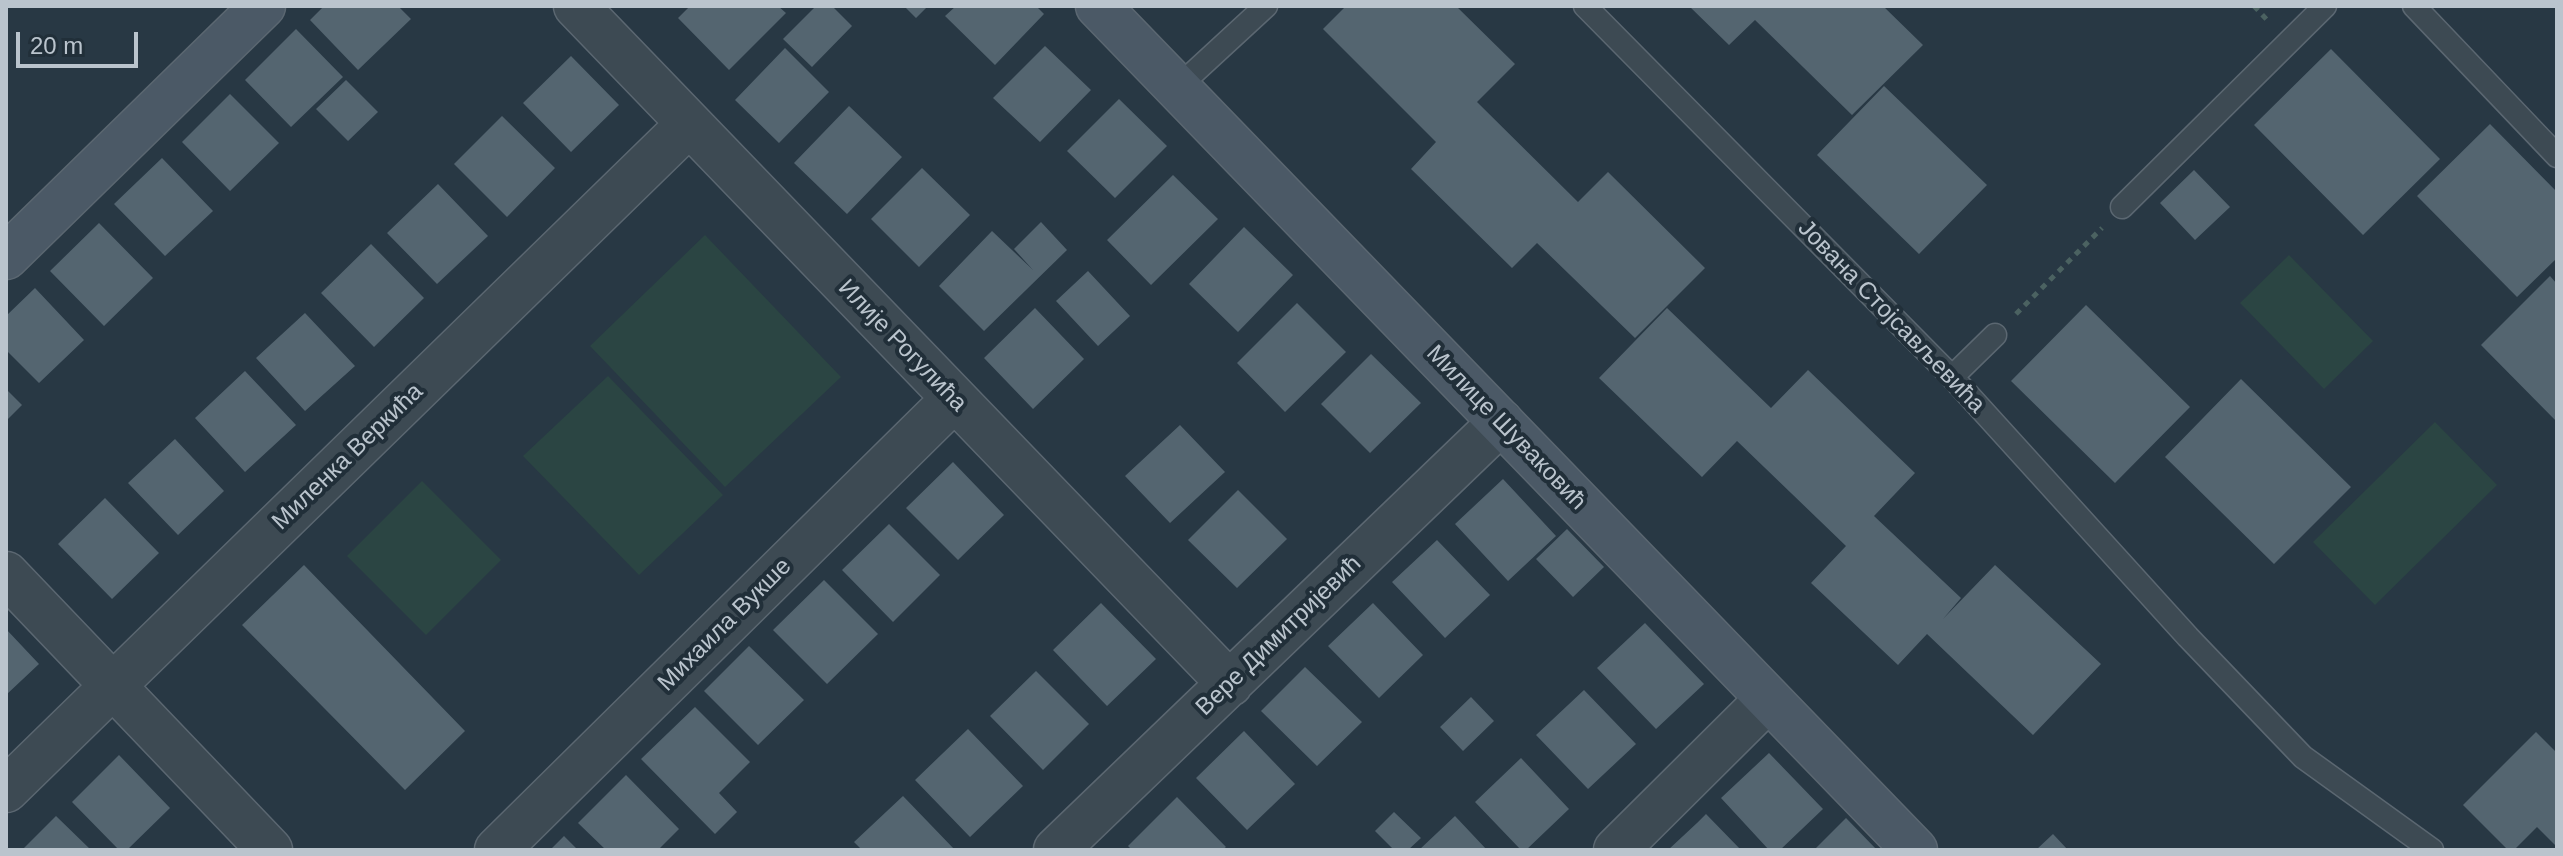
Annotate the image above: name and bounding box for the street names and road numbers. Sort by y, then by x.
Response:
street label: Јована Стојсављевића [1791,214,1991,420]
street label: Илије Рогулића [832,274,972,418]
street label: Милице Шуваковић [1420,340,1592,516]
street label: Миленка Веркића [267,378,429,536]
street label: Вере Димитријевић [1191,550,1367,722]
street label: Михаила Вукше [652,552,798,698]

